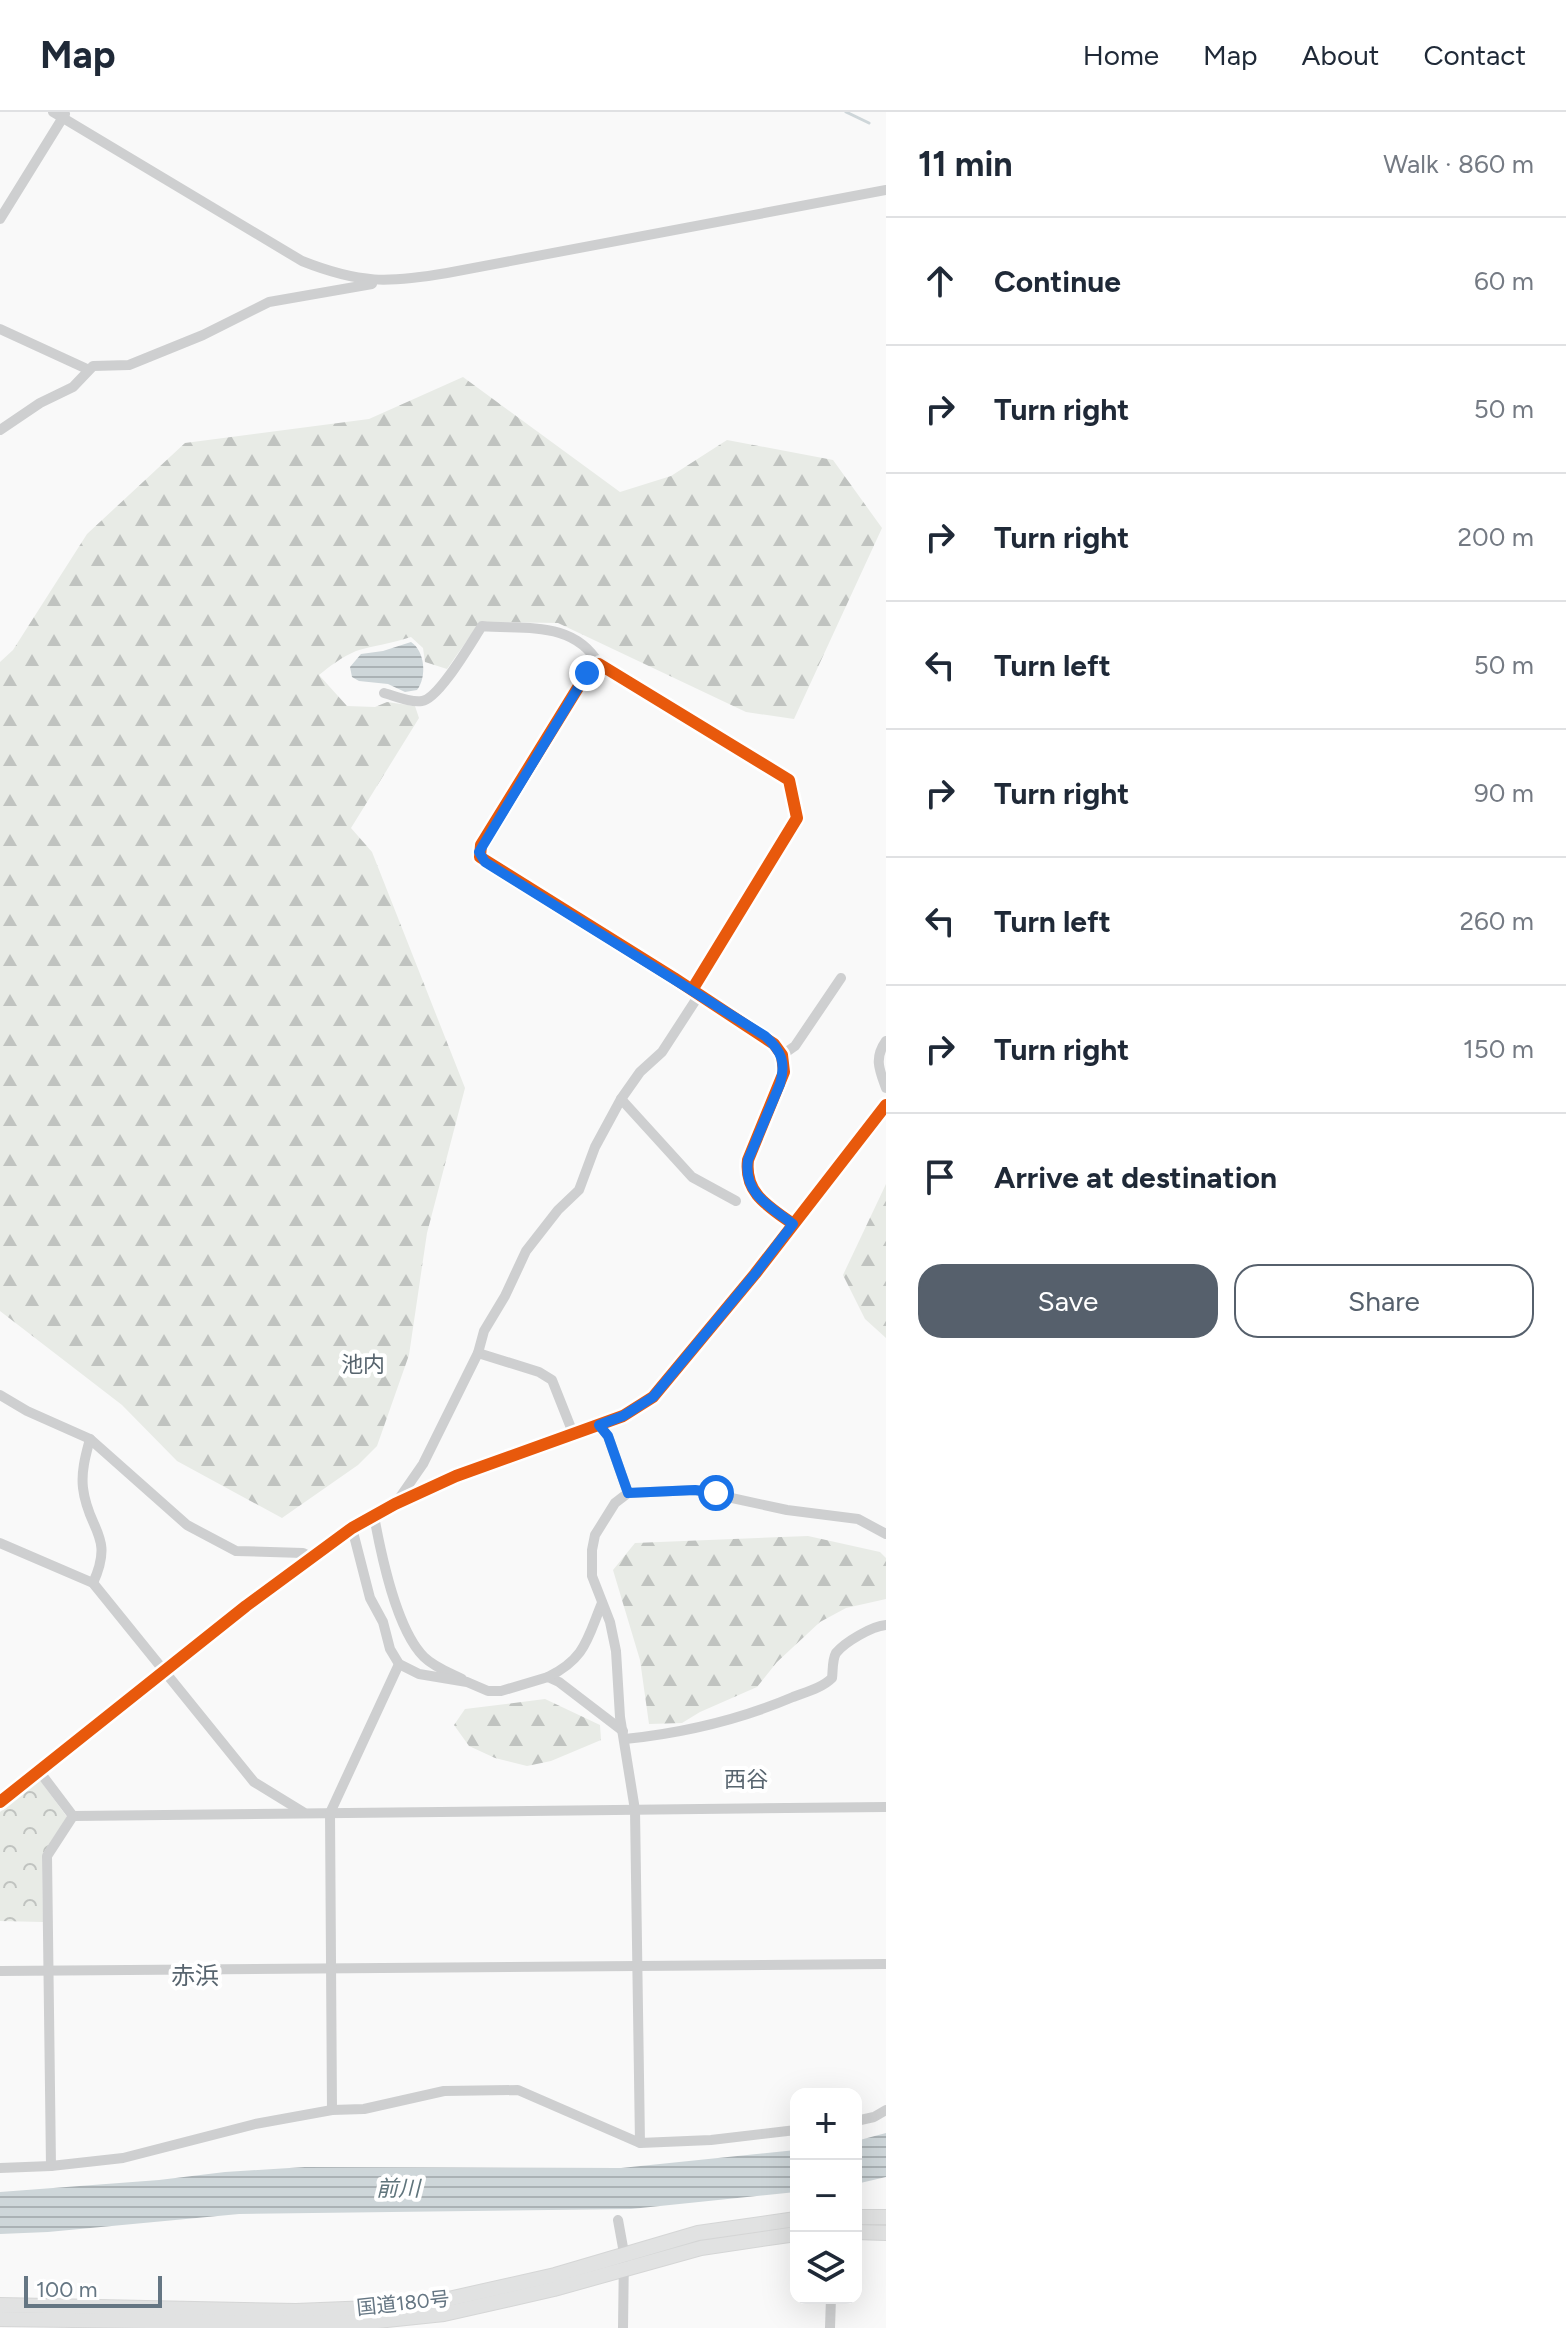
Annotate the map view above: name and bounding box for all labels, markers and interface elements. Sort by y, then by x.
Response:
text: Map [40,32,116,78]
text: Home [1083,38,1159,72]
text: Map [1203,38,1258,72]
text: About [1302,38,1379,72]
text: Contact [1423,38,1526,72]
text: 11 min [918,144,1013,185]
text: Walk · 860 m [1383,148,1534,180]
icon: ahead [918,259,962,303]
text: Continue [994,263,1121,300]
text: 60 m [1474,265,1534,297]
icon: right [918,387,962,431]
text: Turn right [994,391,1129,428]
text: 50 m [1474,393,1534,425]
icon: right [918,515,962,559]
text: Turn right [994,519,1129,556]
text: 200 m [1458,521,1534,553]
icon: left [918,643,962,687]
text: Turn left [994,647,1111,684]
text: 50 m [1474,649,1534,681]
route end [569,655,605,691]
icon: right [918,771,962,815]
text: Turn right [994,775,1129,812]
text: 90 m [1474,777,1534,809]
icon: left [918,899,962,943]
text: Turn left [994,903,1111,940]
text: 260 m [1460,905,1534,937]
icon: right [918,1027,962,1071]
text: Turn right [994,1031,1129,1068]
text: 150 m [1463,1033,1534,1065]
icon: arrive [918,1155,962,1199]
text: Arrive at destination [994,1159,1277,1196]
button: Save [918,1264,1218,1338]
button: Share [1234,1264,1534,1338]
district label: 池内 [341,1351,385,1378]
route start [698,1475,734,1511]
district label: 西谷 [724,1766,768,1793]
district label: 赤浜 [171,1961,219,1990]
map controls [790,2088,862,2304]
button: + [790,2088,862,2160]
button: − [790,2160,862,2232]
water label: 前川 [376,2175,422,2202]
button: layers [790,2232,862,2304]
scale bar [24,2272,162,2308]
text: 100 m [36,2276,97,2303]
street label: 国道180号 [355,2286,451,2320]

